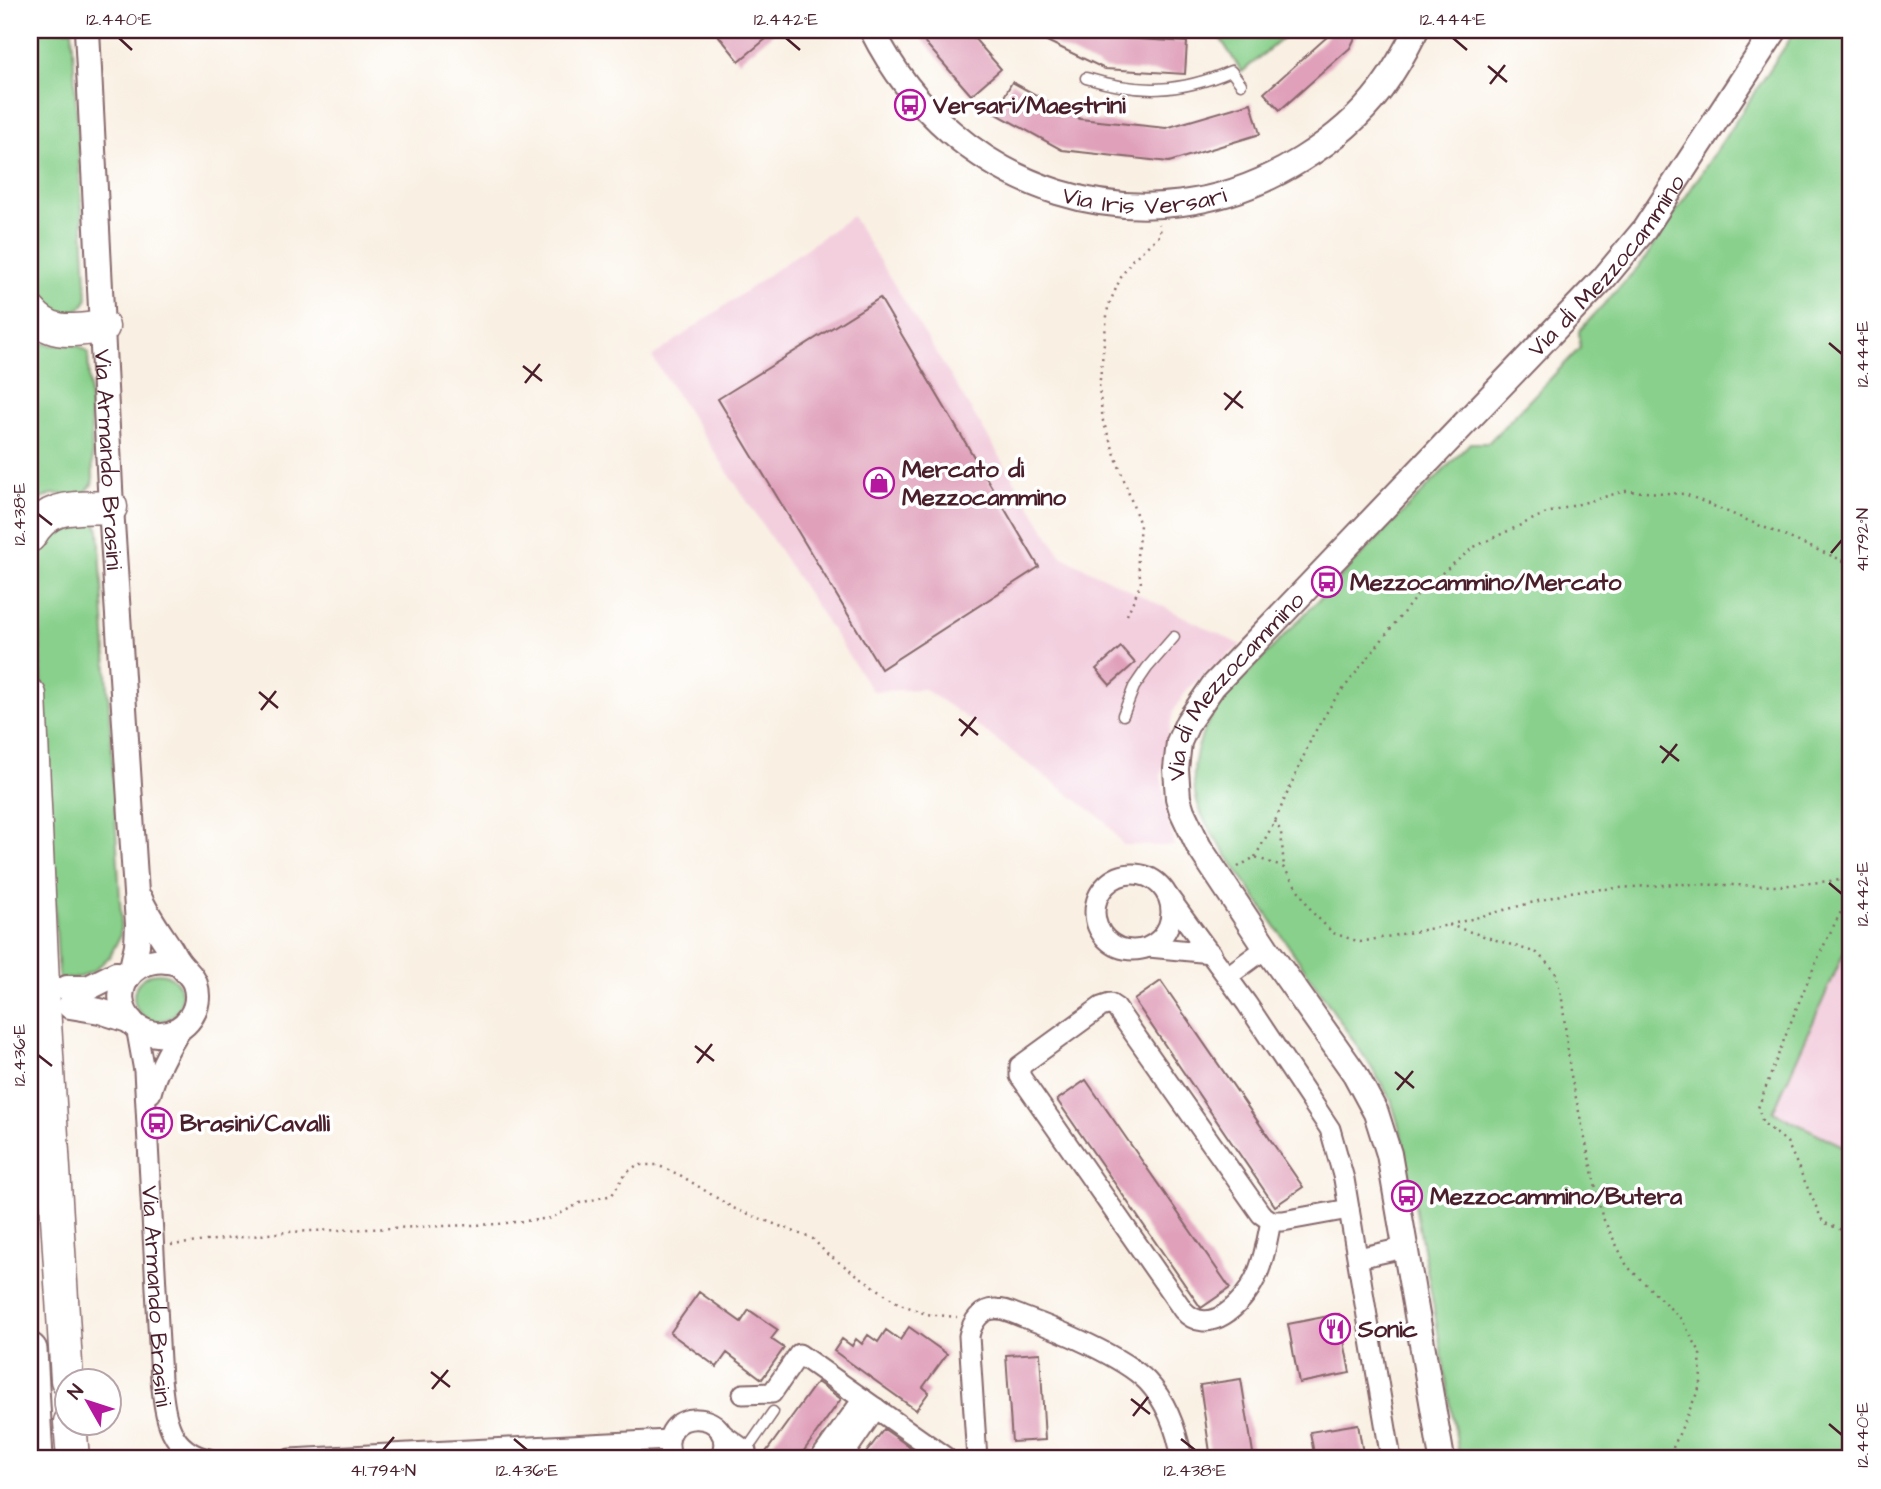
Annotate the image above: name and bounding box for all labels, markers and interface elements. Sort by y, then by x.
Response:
text: 12.440°E [86,7,152,32]
text: 12.442°E [754,7,819,32]
text: 12.444°E [1420,7,1487,32]
bus stop icon: Versari/Maestrini [893,88,927,122]
place label: Versari/Maestrini [932,89,1126,123]
street label: Via di Mezzocammino [1521,168,1694,365]
street label: Via Iris Versari [1058,178,1231,224]
text: 12.444°E [1850,320,1875,387]
street label: Via Armando Brasini [85,348,131,571]
place label: Mercato di Mezzocammino [902,453,1066,515]
shop icon: Mercato di Mezzocammino [862,466,896,500]
text: 12.438°E [7,482,32,545]
text: 41.792°N [1850,508,1875,572]
bus stop icon: Mezzocammino/Mercato [1310,565,1344,599]
place label: Mezzocammino/Mercato [1350,566,1622,600]
street label: Via di Mezzocammino [1160,584,1313,782]
text: 12.442°E [1850,861,1875,926]
text: 12.436°E [7,1023,32,1086]
bus stop icon: Brasini/Cavalli [140,1106,174,1140]
place label: Brasini/Cavalli [180,1107,330,1141]
bus stop icon: Mezzocammino/Butera [1390,1179,1424,1213]
place label: Mezzocammino/Butera [1430,1180,1683,1214]
street label: Via Armando Brasini [132,1185,180,1410]
restaurant icon: Sonic [1318,1312,1352,1346]
place label: Sonic [1357,1313,1418,1347]
north arrow [52,1366,122,1436]
text: N [62,1379,90,1405]
text: 12.440°E [1850,1402,1875,1468]
text: 41.794°N [350,1458,416,1483]
text: 12.436°E [496,1458,559,1483]
text: 12.438°E [1164,1458,1227,1483]

